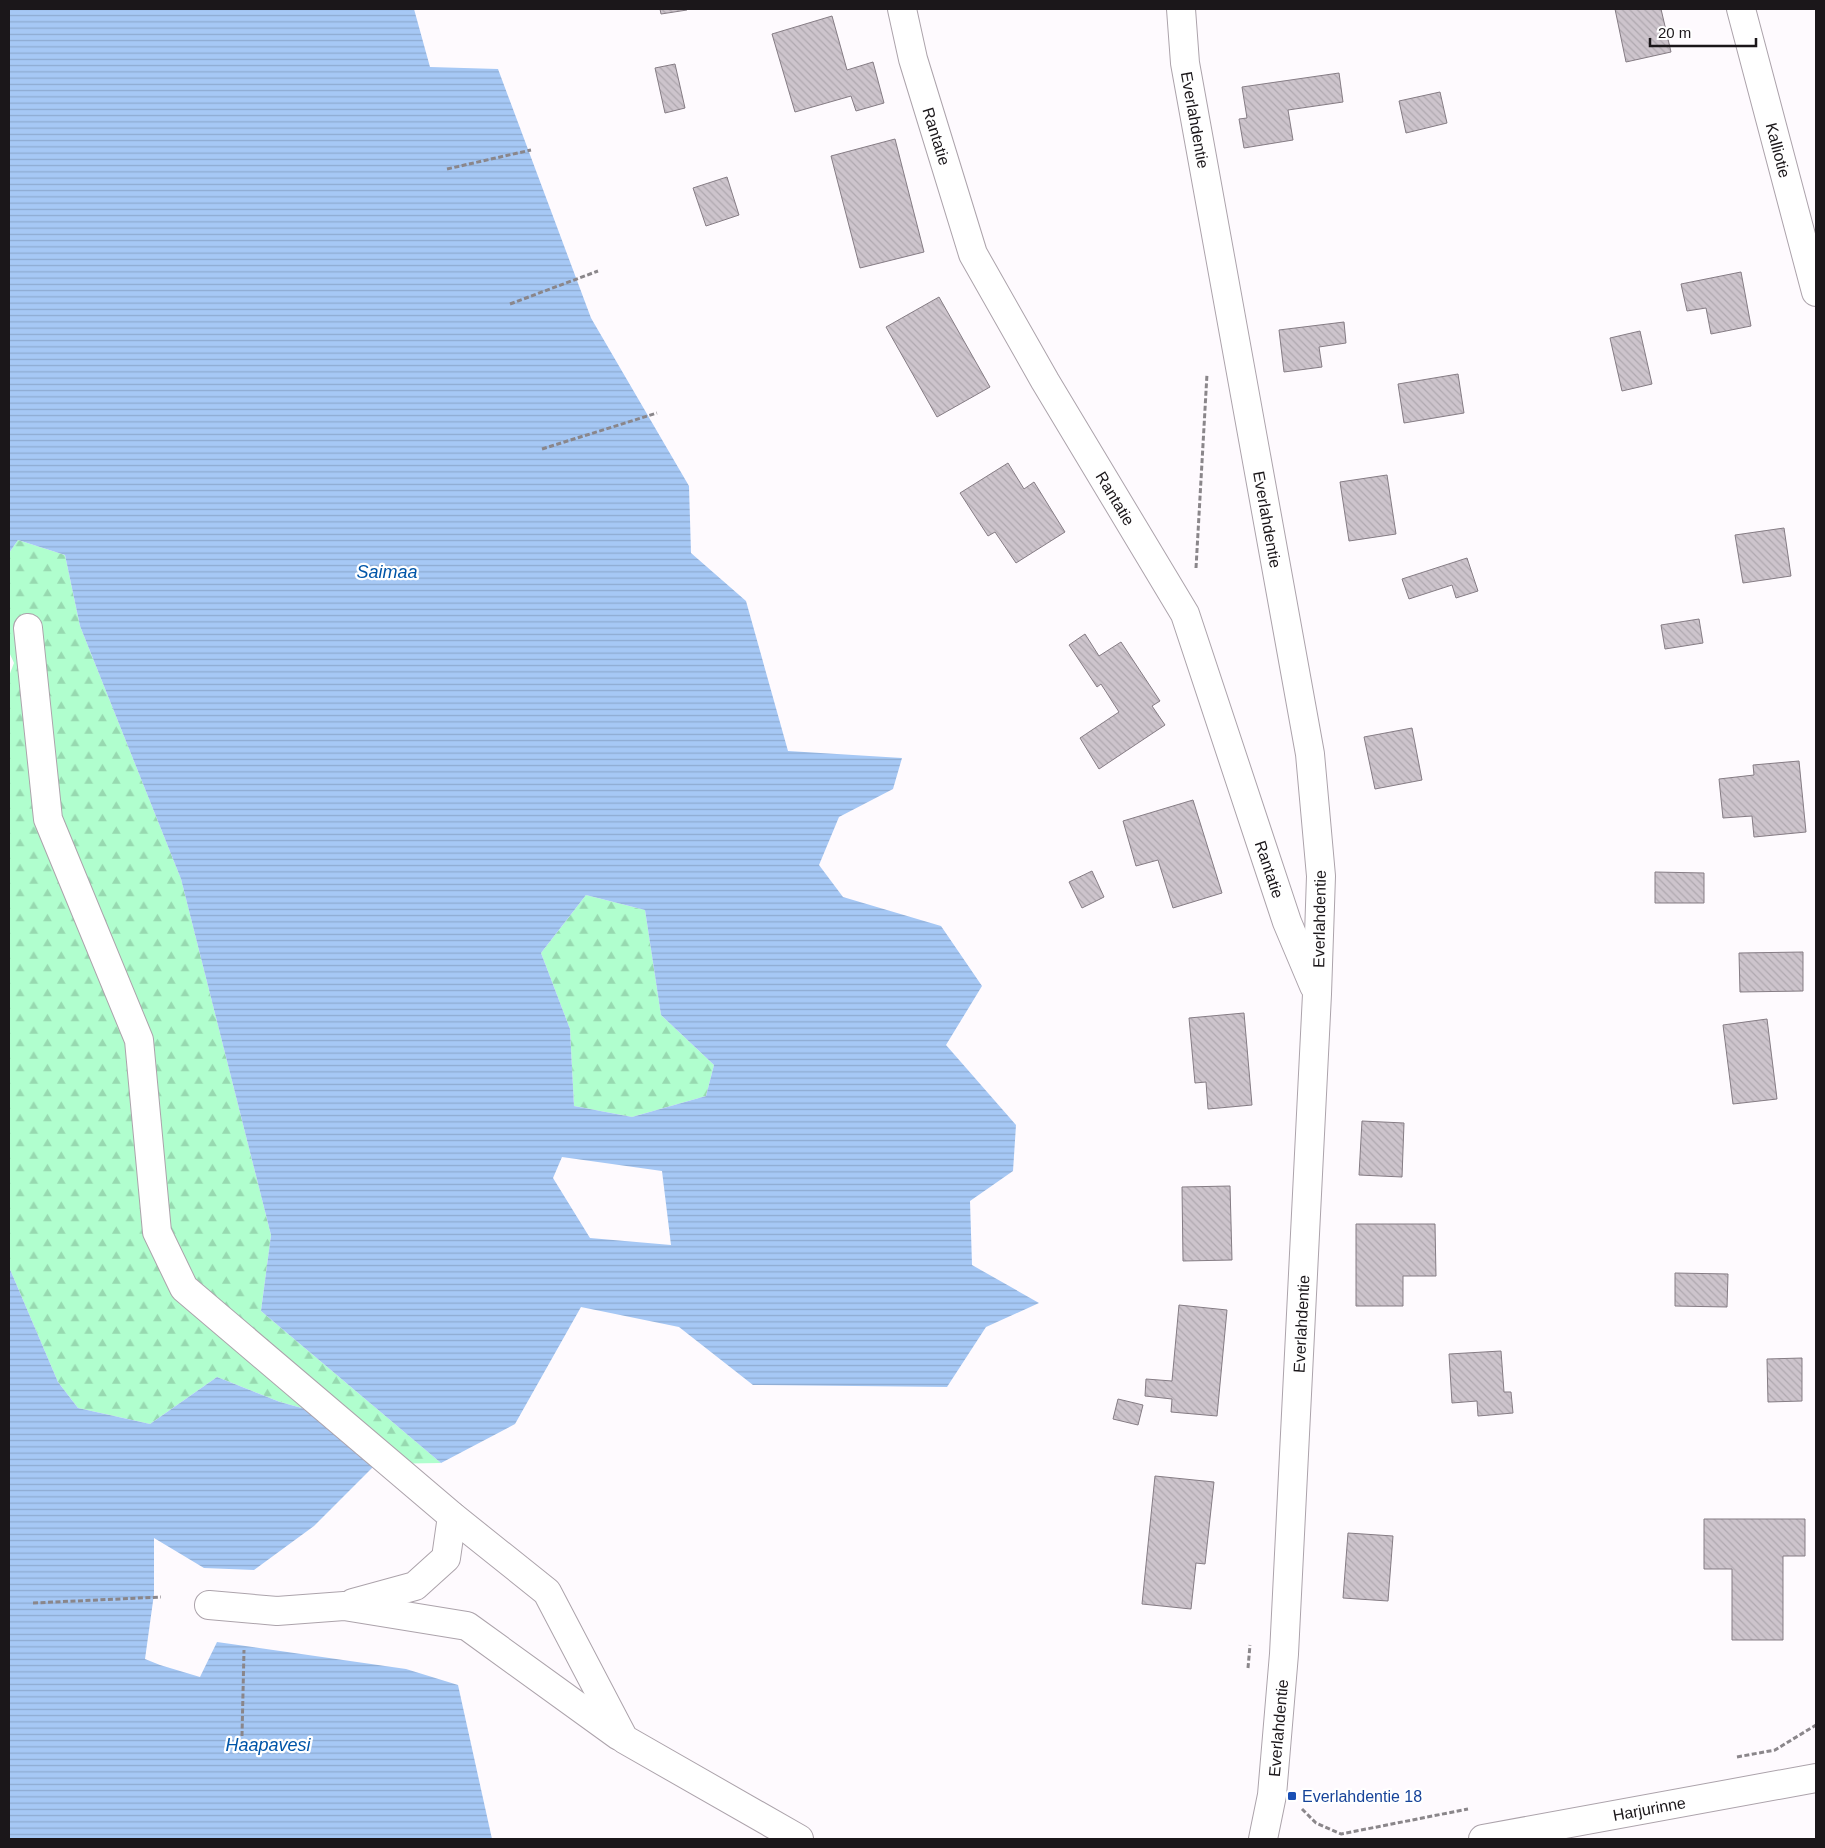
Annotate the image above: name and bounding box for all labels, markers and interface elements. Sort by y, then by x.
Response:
scale bar [1650,15,1756,47]
text: 20 m [1658,24,1691,41]
street label: Everlahdentie [1178,70,1212,170]
street label: Rantatie [919,105,953,167]
street label: Kalliotie [1763,121,1793,180]
street label: Rantatie [1092,469,1138,529]
street label: Everlahdentie [1250,470,1284,569]
water label: Saimaa [356,562,418,582]
street label: Rantatie [1252,838,1287,901]
street label: Everlahdentie [1310,870,1329,968]
street label: Everlahdentie [1290,1275,1313,1373]
street label: Everlahdentie [1266,1678,1291,1778]
water label: Haapavesi [225,1735,312,1755]
place label: Everlahdentie 18 [1302,1788,1422,1805]
marker: Everlahdentie 18 [1286,1790,1298,1802]
street label: Harjurinne [1611,1794,1687,1824]

